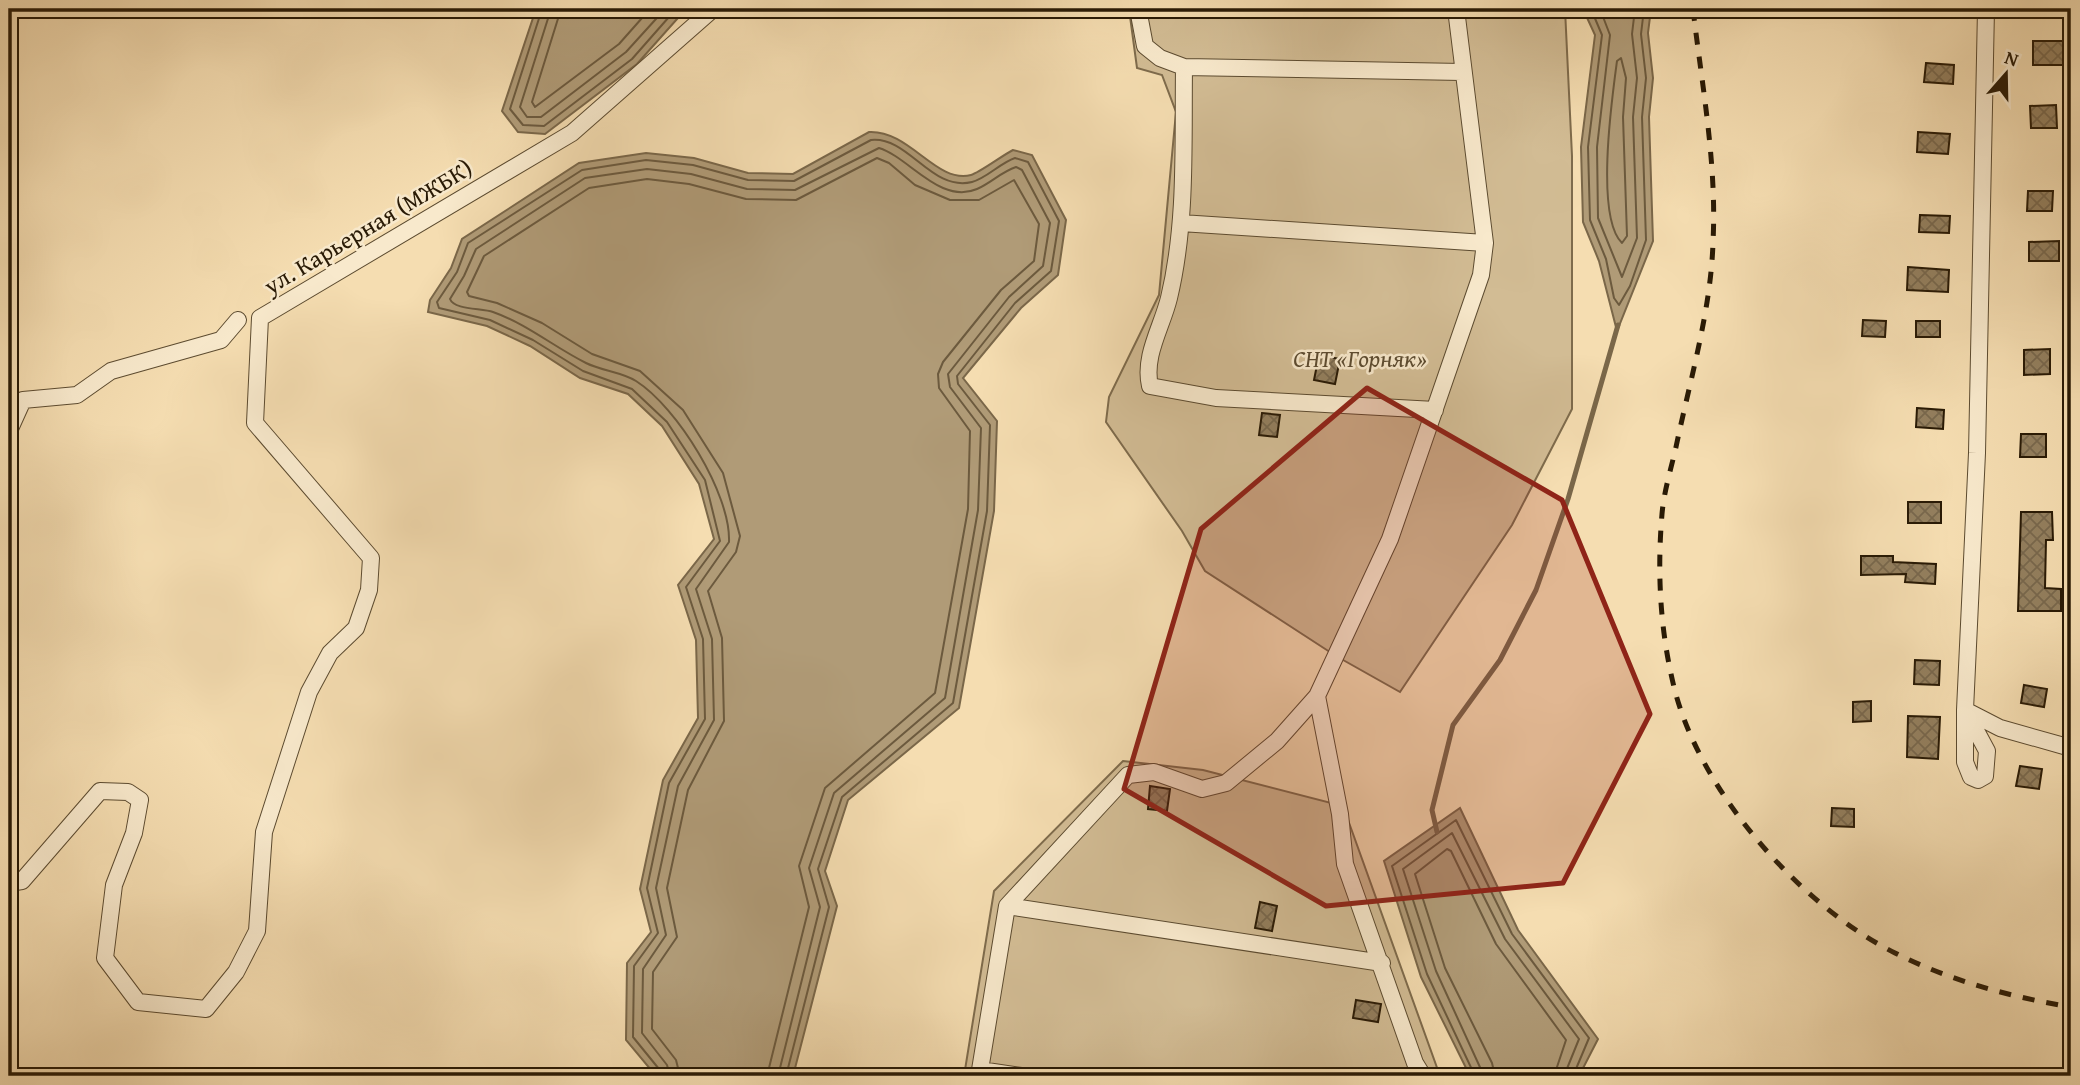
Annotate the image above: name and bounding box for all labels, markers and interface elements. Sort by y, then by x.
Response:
north arrow [1972,38,2042,108]
text: N [2001,43,2023,73]
street label: ул. Карьерная (МЖБК) [256,150,479,303]
park label: СНТ «Горняк» [1293,341,1427,376]

